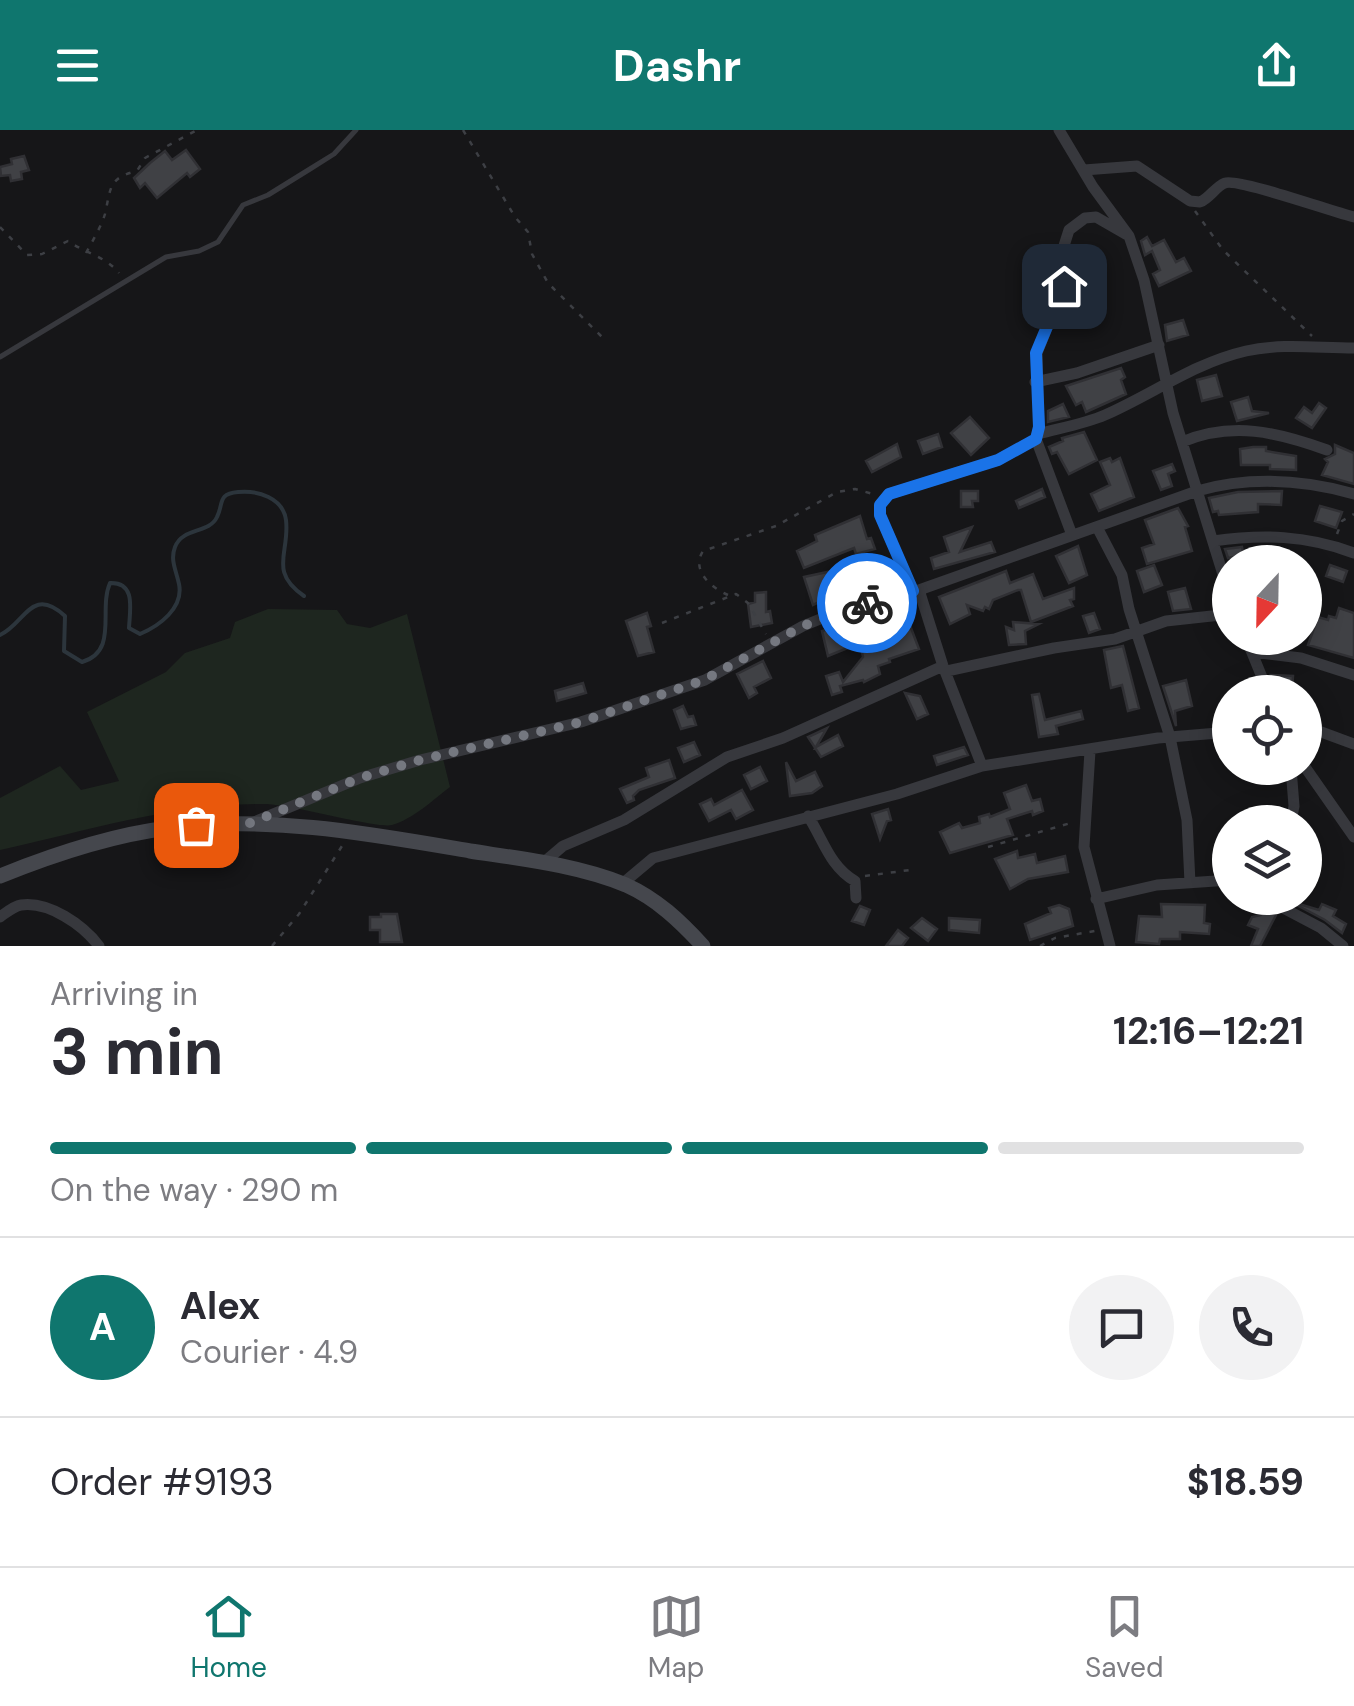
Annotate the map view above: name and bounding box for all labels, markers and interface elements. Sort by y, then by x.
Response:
text: Dashr [613,36,741,95]
icon: menu [50,38,105,93]
icon: share [1249,38,1304,93]
pin [1022,244,1107,329]
icon: home [1037,259,1092,314]
north arrow [1212,545,1322,655]
map controls [1212,545,1322,915]
courier [817,553,917,653]
icon: bike [840,576,895,631]
button: locate [1212,675,1322,785]
pin [154,783,239,868]
icon: bag [169,798,224,853]
button: layers [1212,805,1322,915]
text: Arriving in [50,973,198,1015]
text: 12:16–12:21 [1113,1006,1304,1056]
text: 3 min [50,1010,224,1094]
text: On the way · 290 m [50,1169,338,1211]
button: chat [1069,1275,1174,1380]
button: phone [1199,1275,1304,1380]
text: Alex [180,1281,260,1331]
text: A [89,1302,116,1352]
text: Courier · 4.9 [180,1331,358,1373]
text: Order #9193 [50,1457,274,1507]
text: $18.59 [1187,1457,1304,1507]
tab: Home [190,1589,267,1686]
tab: Map [648,1589,704,1686]
tab: Saved [1085,1589,1164,1686]

